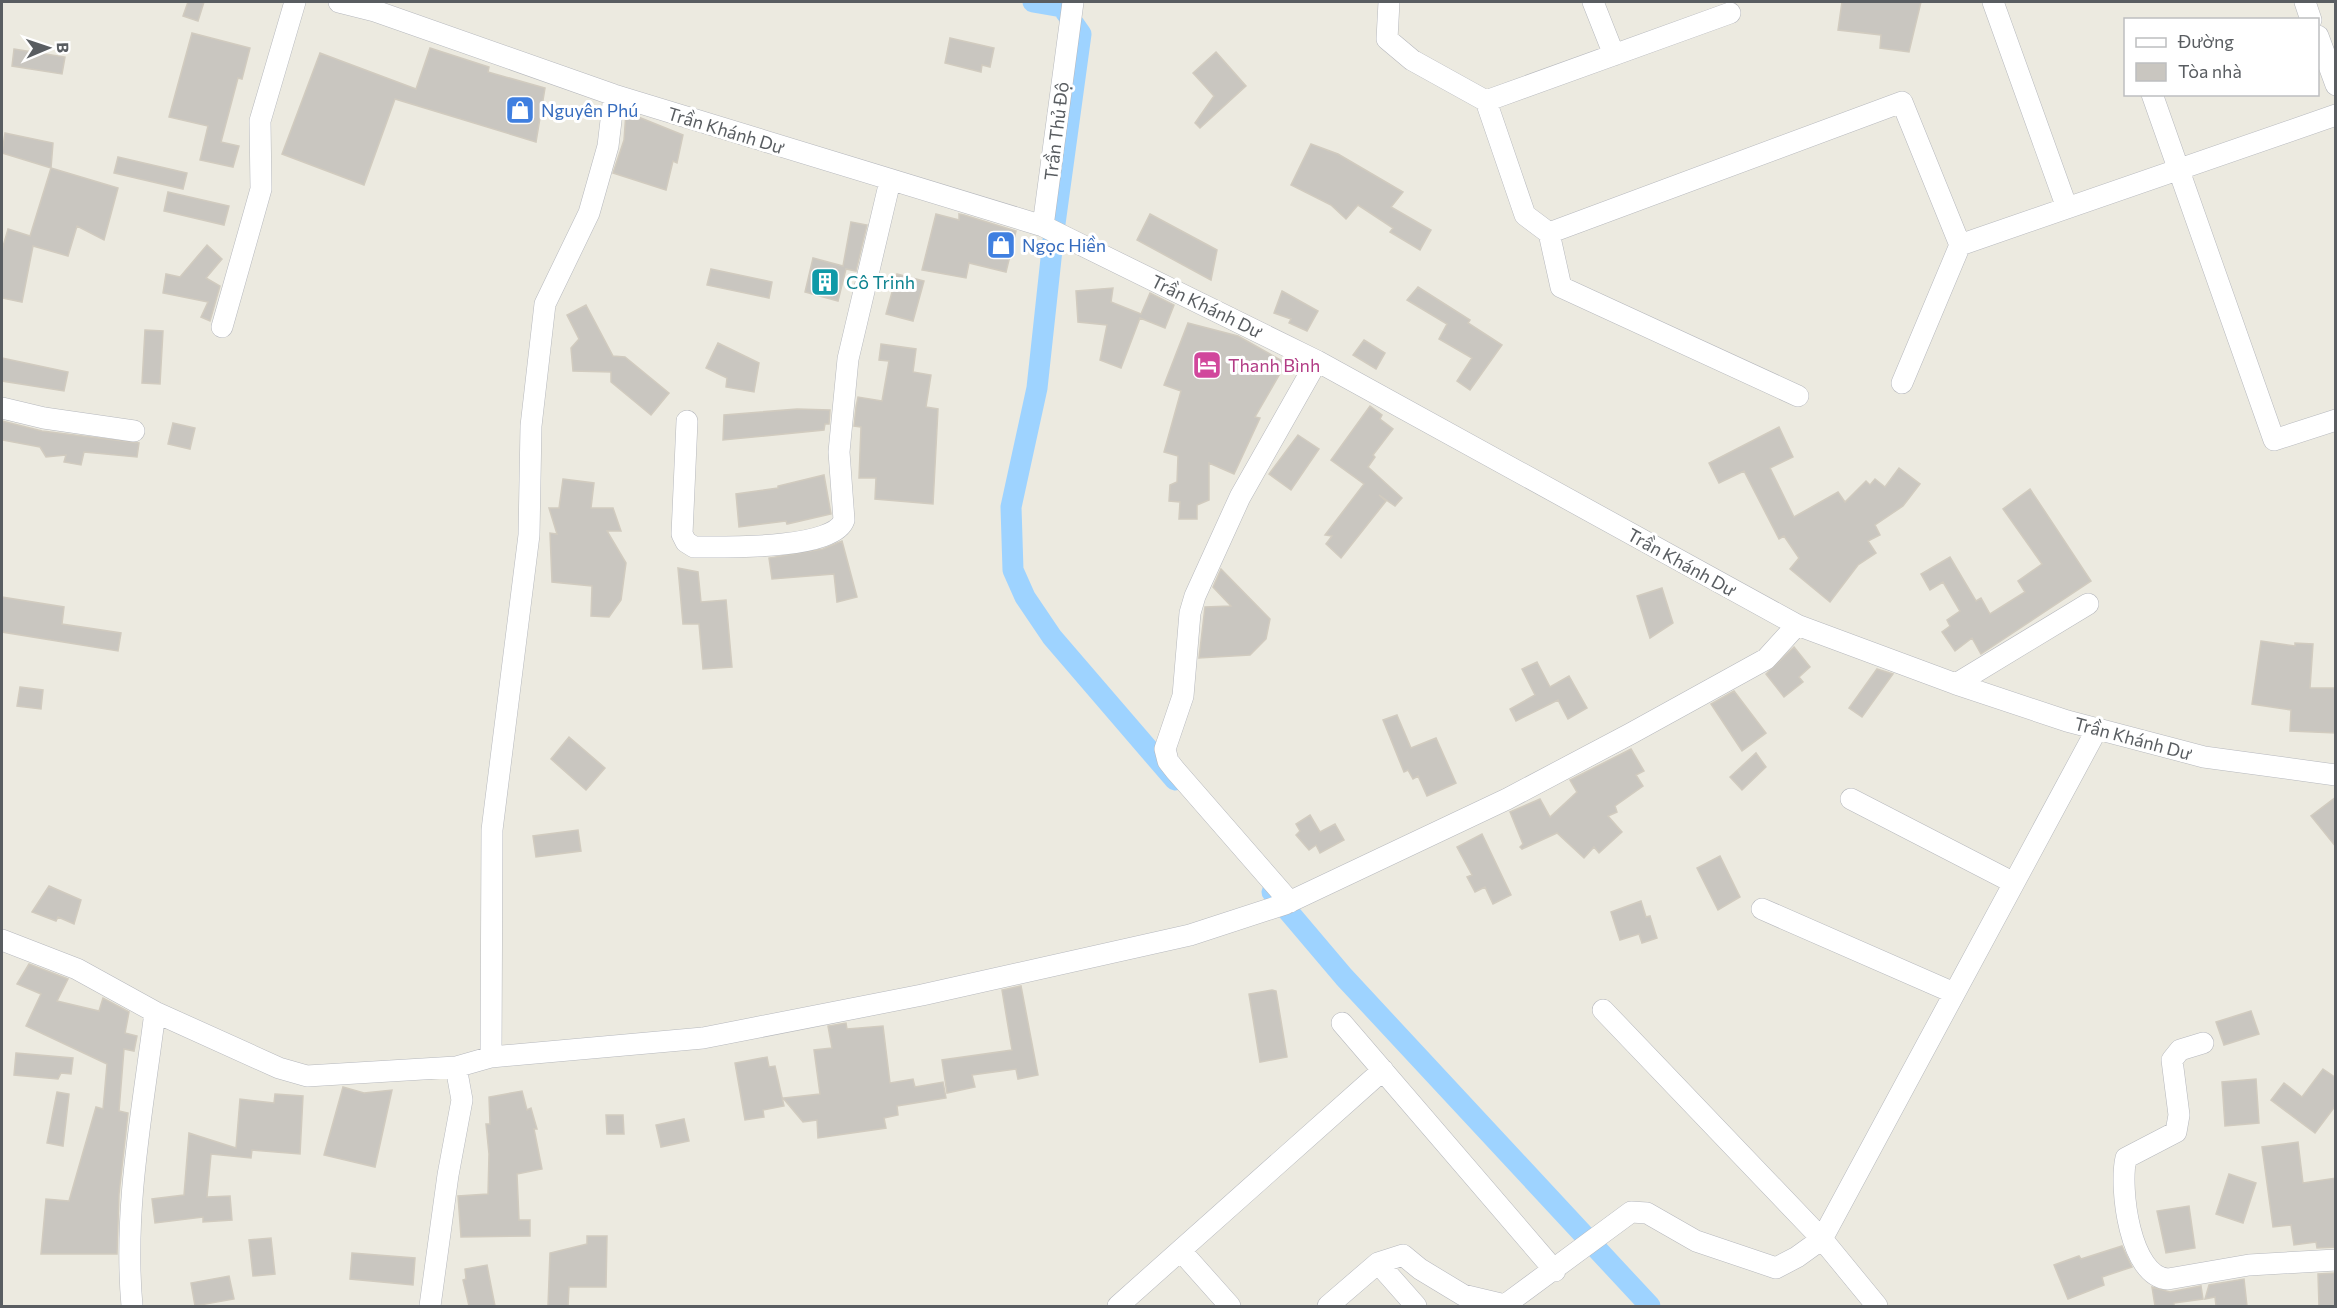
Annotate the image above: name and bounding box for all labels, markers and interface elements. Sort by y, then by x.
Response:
north arrow [18,18,78,78]
legend [2124,18,2319,96]
text: Đường [2177,30,2234,52]
text: B [54,42,73,53]
text: Tòa nhà [2178,60,2242,82]
street label: Trần Thủ Độ [1039,80,1073,182]
shop icon: Nguyên Phú [504,94,536,126]
place label: Nguyên Phú [541,99,638,121]
street label: Trần Khánh Dư [665,102,787,158]
shop icon: Ngọc Hiền [985,229,1017,261]
place label: Ngọc Hiền [1022,234,1106,256]
building icon: Cô Trinh [809,266,841,298]
street label: Trần Khánh Dư [1148,270,1267,343]
place label: Cô Trinh [846,271,915,293]
hotel icon: Thanh Bình [1191,349,1223,381]
place label: Thanh Bình [1228,354,1320,376]
street label: Trần Khánh Dư [1624,523,1741,601]
street label: Trần Khánh Dư [2072,712,2195,764]

